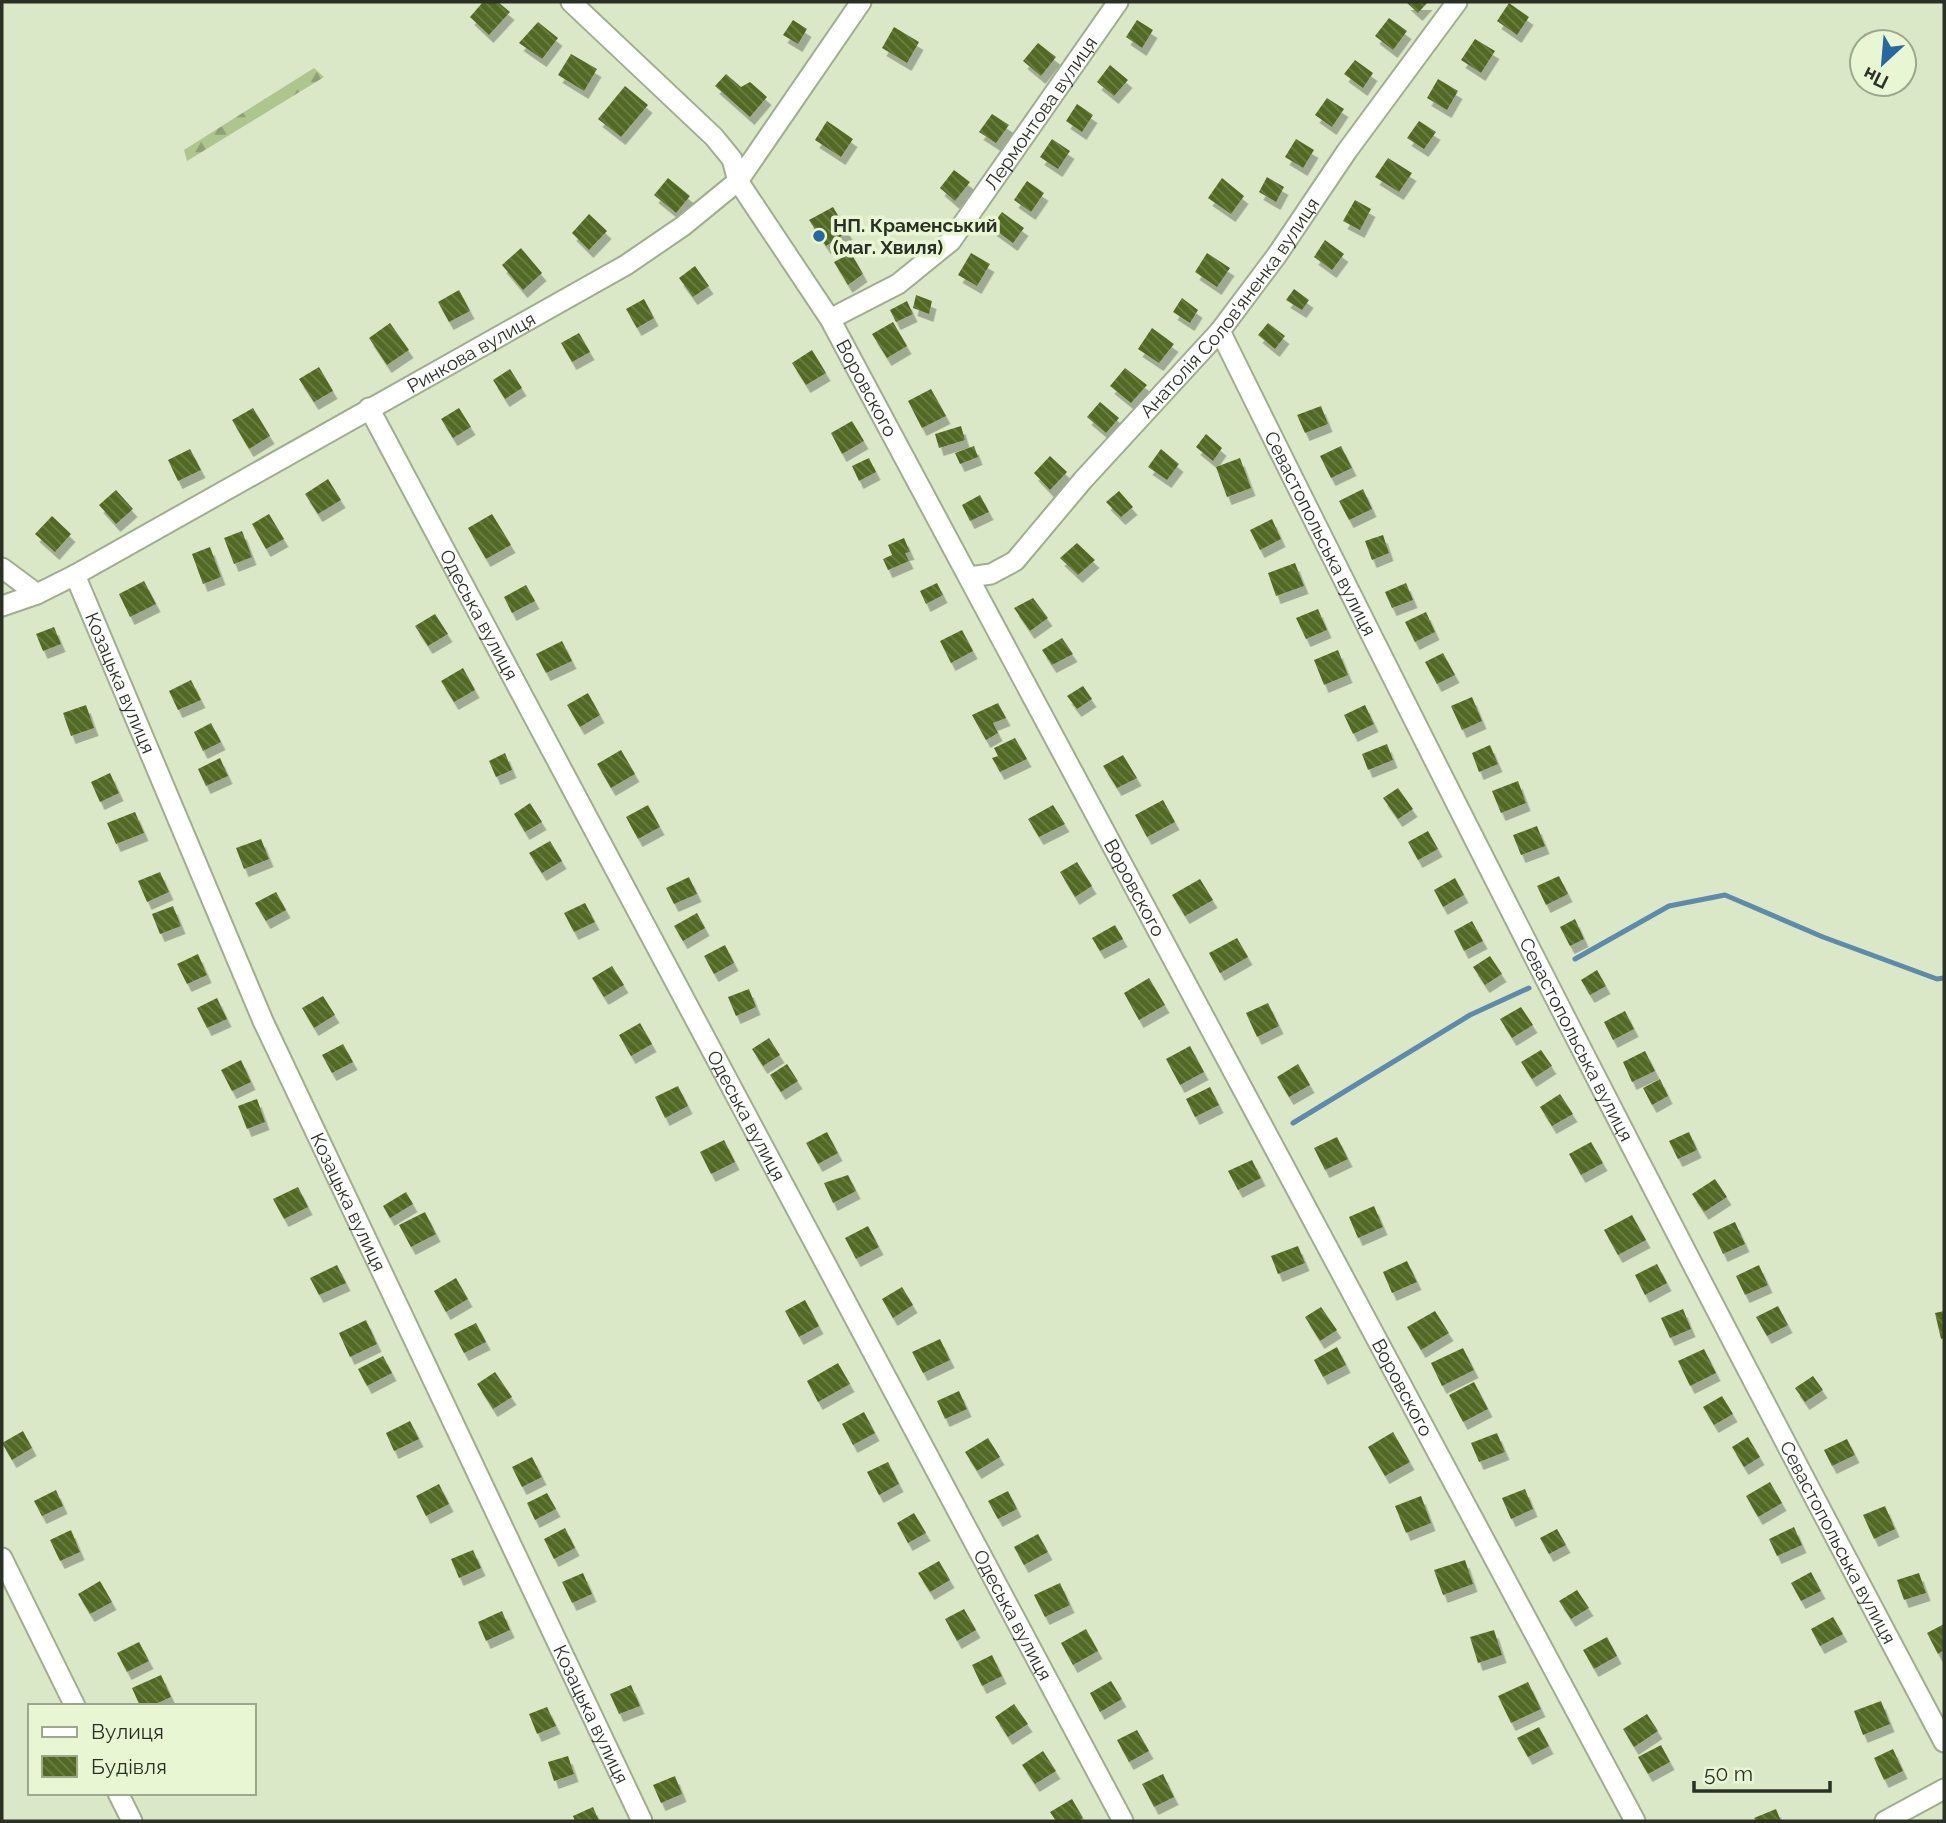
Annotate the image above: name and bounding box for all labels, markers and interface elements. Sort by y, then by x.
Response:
north arrow [1848,28,1918,98]
street label: Лермонтова вулиця [979,32,1102,194]
text: Пн [1859,63,1892,94]
street label: Анатолія Солов'яненка вулиця [1135,193,1324,422]
place label: НП. Краменський (маг. Хвиля) [833,214,997,258]
marker: НП. Краменський (маг. Хвиля) [811,228,827,244]
street label: Ринкова вулиця [403,307,539,397]
street label: Воровского [832,335,902,440]
street label: Севастопольська вулиця [1260,427,1381,639]
street label: Одеська вулиця [435,545,523,683]
street label: Козацька вулиця [81,609,160,757]
street label: Воровского [1100,835,1170,940]
street label: Севастопольська вулиця [1515,934,1638,1145]
street label: Одеська вулиця [703,1047,790,1185]
street label: Козацька вулиця [306,1129,391,1275]
street label: Воровского [1368,1335,1438,1440]
street label: Севастопольська вулиця [1776,1437,1901,1647]
street label: Одеська вулиця [969,1546,1057,1684]
street label: Козацька вулиця [549,1641,634,1787]
legend [28,1704,256,1795]
text: Вулиця [91,1719,164,1744]
scale bar [1694,1750,1830,1794]
text: Будівля [91,1754,167,1779]
text: 50 m [1704,1761,1753,1786]

